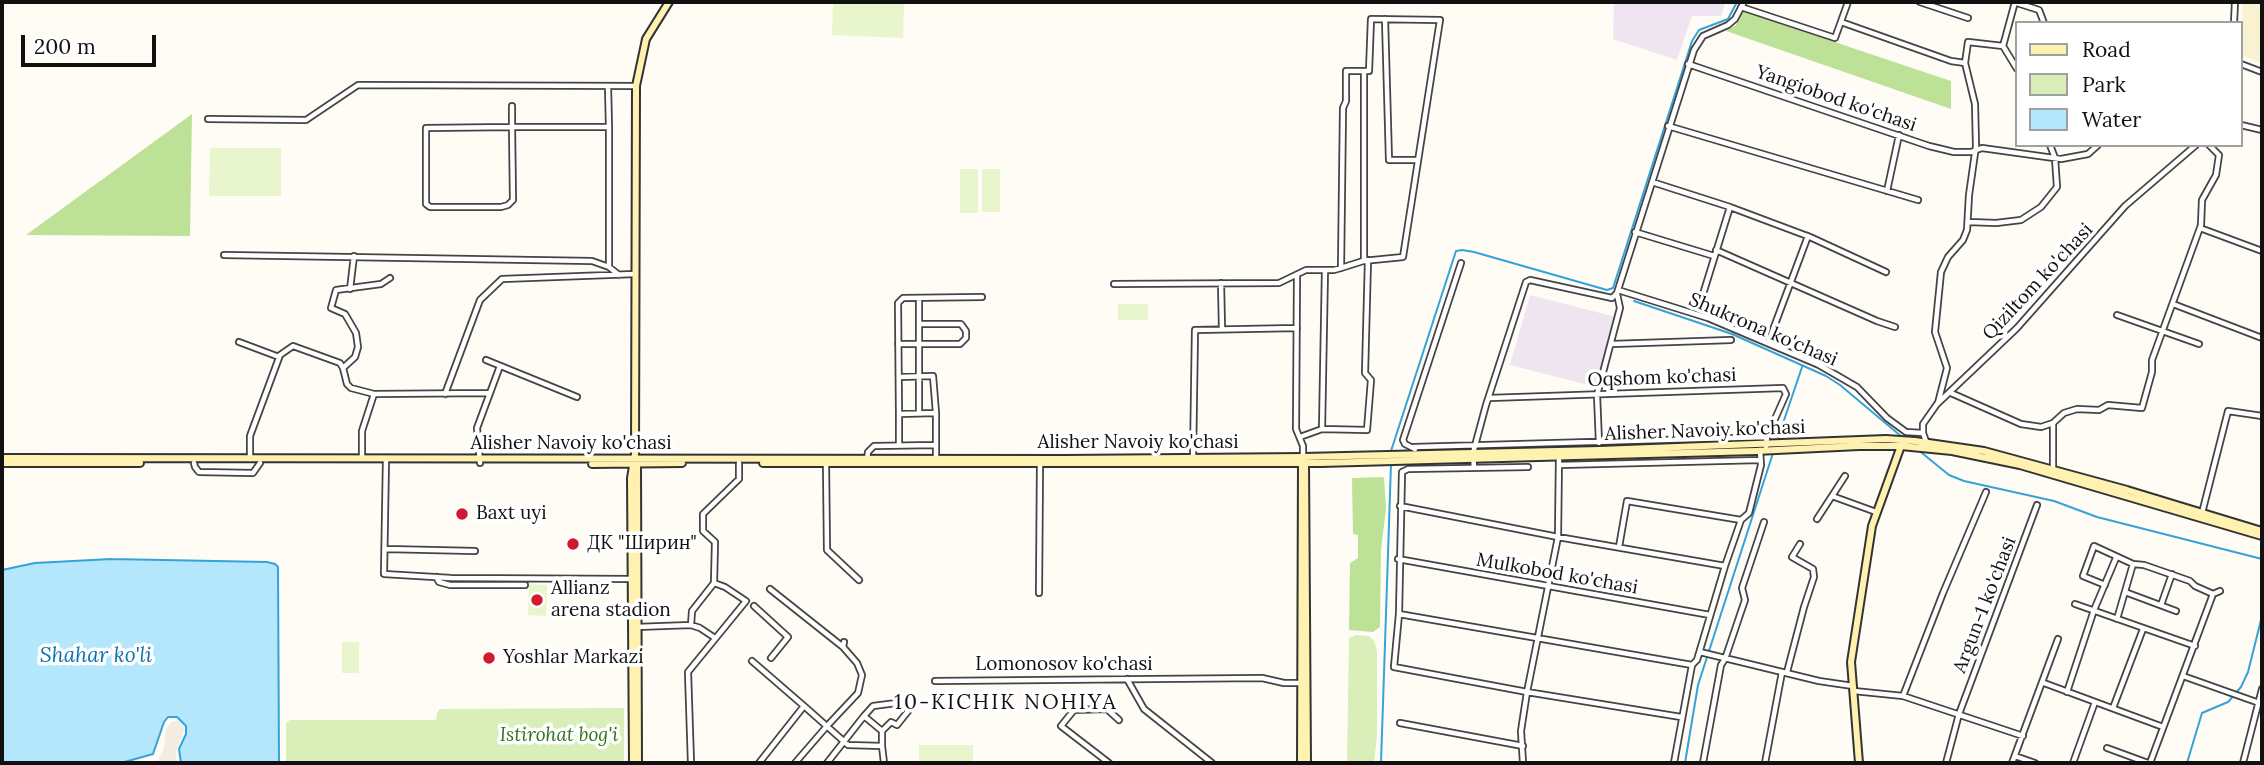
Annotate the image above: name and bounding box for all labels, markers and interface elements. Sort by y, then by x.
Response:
scale bar [24,21,159,65]
legend [2016,21,2243,147]
text: 200 m [34,33,96,60]
text: Road [2082,36,2131,63]
street label: Yangiobod ko'chasi [1753,61,1919,137]
text: Park [2082,71,2126,98]
text: Water [2082,106,2141,133]
street label: Qiziltom ko'chasi [1978,219,2098,345]
street label: Shukrona ko'chasi [1685,288,1841,372]
street label: Oqshom ko'chasi [1587,364,1737,392]
street label: Alisher Navoiy ko'chasi [1604,416,1806,446]
street label: Alisher Navoiy ko'chasi [1038,432,1238,454]
street label: Alisher Navoiy ko'chasi [471,433,671,455]
place label: Baxt uyi [476,503,547,525]
marker: Baxt uyi [454,506,470,522]
place label: ДК "Ширин" [587,533,697,555]
street label: Argun-1 ko'chasi [1949,534,2021,676]
marker: ДК "Ширин" [565,536,581,552]
street label: Mulkobod ko'chasi [1474,549,1640,599]
place label: Allianz arena stadion [551,578,671,622]
marker: Allianz arena stadion [529,592,545,608]
water label: Shahar ko'li [40,643,152,669]
place label: Yoshlar Markazi [503,647,644,669]
marker: Yoshlar Markazi [481,650,497,666]
street label: Lomonosov ko'chasi [975,654,1153,676]
district label: 10-KICHIK NOHIYA [896,690,1116,716]
park label: Istirohat bog'i [500,725,618,747]

